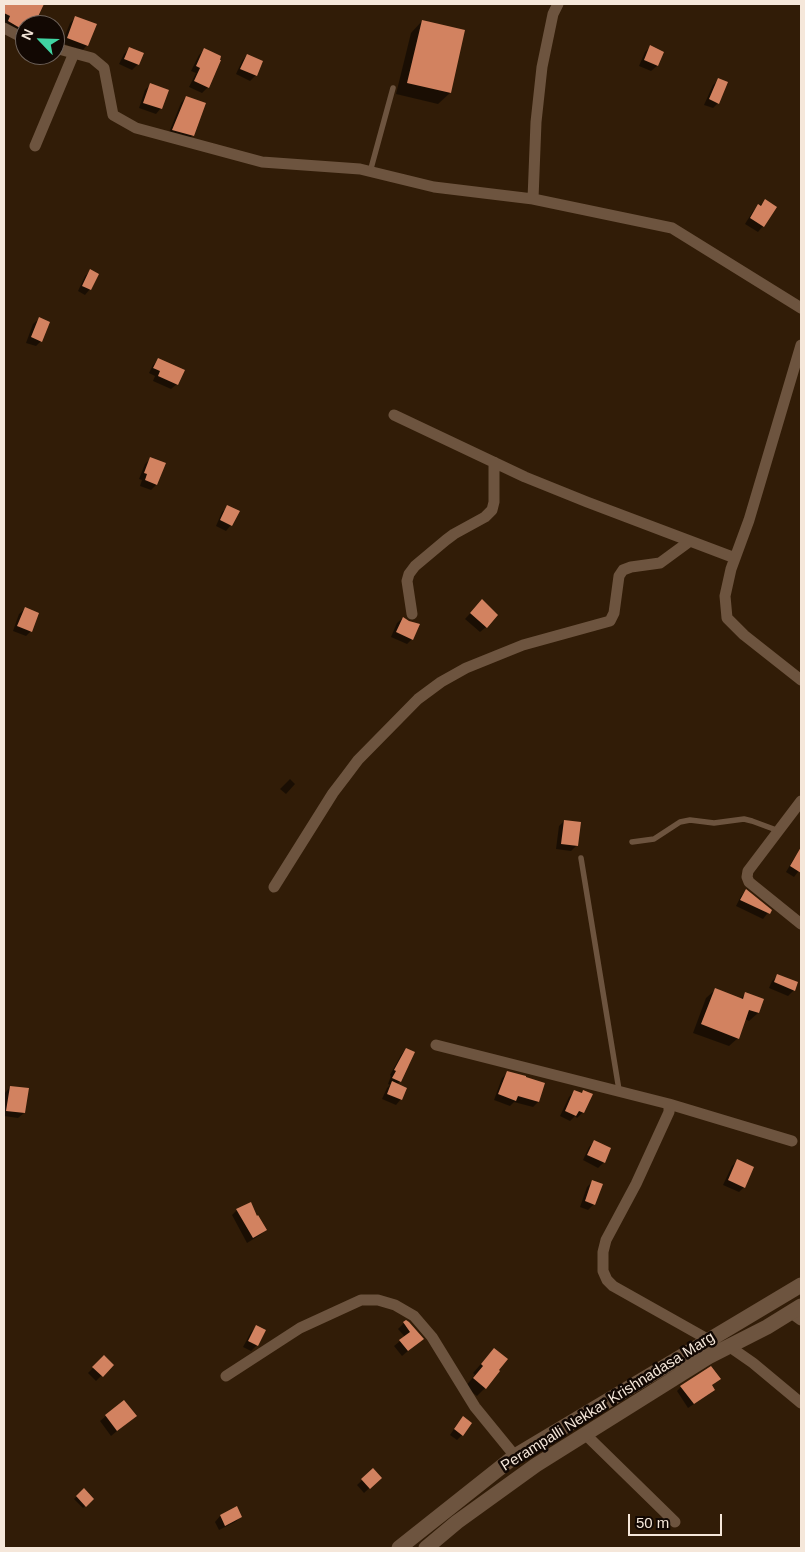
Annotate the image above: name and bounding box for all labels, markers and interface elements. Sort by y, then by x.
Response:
north arrow [15,15,65,65]
text: N [18,26,37,42]
street label: Perampalli Nekkar Krishnadasa Marg [498,1329,718,1475]
scale bar [630,1504,724,1536]
text: 50 m [636,1514,669,1531]

